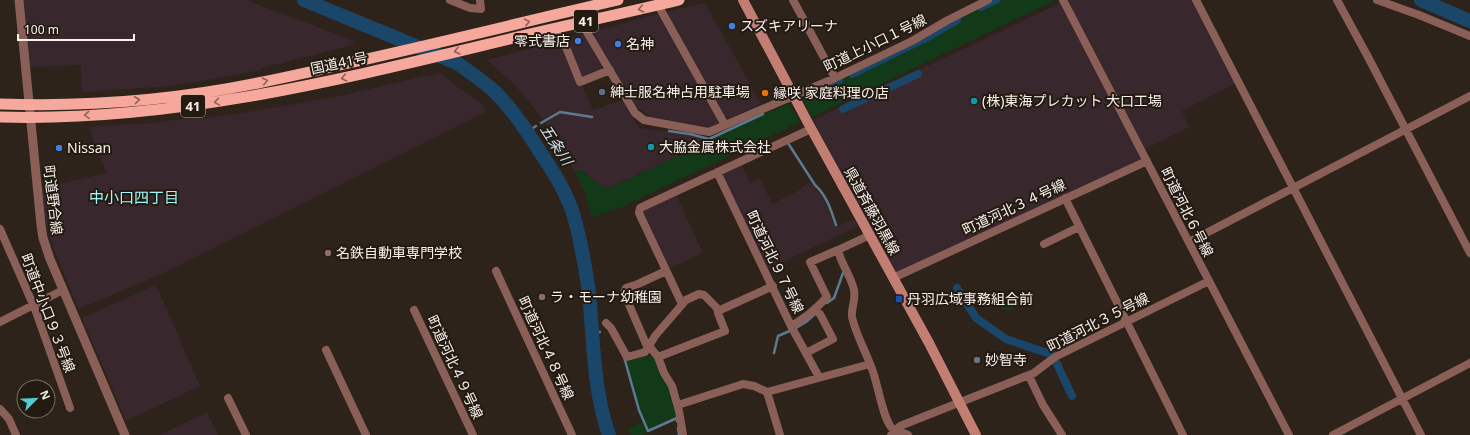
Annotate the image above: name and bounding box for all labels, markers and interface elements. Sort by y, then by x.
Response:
one-way arrow [638,4,644,12]
street label: 町道上小口１号線 [820,9,929,76]
road number: 41 [574,10,598,32]
scale bar [18,16,134,42]
place label: スズキアリーナ [740,16,838,35]
one-way arrow [524,18,530,26]
text: 100 m [24,21,59,38]
marker: スズキアリーナ [727,21,737,31]
place label: 零式書店 [514,31,570,50]
place label: 名神 [626,34,654,53]
marker: 零式書店 [573,36,583,46]
marker: 名神 [613,39,623,49]
street label: 国道41号 [309,47,369,78]
one-way arrow [453,47,460,55]
one-way arrow [341,73,347,81]
one-way arrow [262,78,269,86]
place label: 紳士服名神占用駐車場 [610,82,750,101]
place label: 縁咲 家庭料理の店 [773,83,889,102]
marker: 紳士服名神占用駐車場 [597,87,607,97]
marker: 縁咲 家庭料理の店 [760,88,770,98]
place label: (株)東海プレカット 大口工場 [982,91,1162,110]
one-way arrow [134,95,140,104]
road number: 41 [181,95,205,117]
marker: (株)東海プレカット 大口工場 [969,96,979,106]
one-way arrow [213,97,220,106]
one-way arrow [84,111,90,119]
water label: 五条川 [536,120,579,170]
place label: 大脇金属株式会社 [659,137,771,156]
place label: Nissan [67,138,111,157]
marker: 大脇金属株式会社 [646,142,656,152]
marker: Nissan [54,143,64,153]
street label: 県道斉藤羽黒線 [840,163,905,258]
street label: 町道野合線 [40,164,67,236]
street label: 町道河北６号線 [1157,164,1218,260]
street label: 町道河北３４号線 [959,174,1069,239]
district label: 中小口四丁目 [89,187,179,207]
street label: 町道河北９７号線 [742,207,809,316]
place label: 名鉄自動車専門学校 [336,243,462,262]
marker: 名鉄自動車専門学校 [323,248,333,258]
street label: 町道中小口９３号線 [17,251,80,375]
place label: ラ・モーナ幼稚園 [550,287,662,306]
street label: 町道河北３５号線 [1044,288,1152,355]
place label: 丹羽広域事務組合前 [907,289,1033,308]
marker: ラ・モーナ幼稚園 [537,292,547,302]
street label: 町道河北４８号線 [514,293,579,403]
marker: 丹羽広域事務組合前 [894,294,904,304]
street label: 町道河北４９号線 [423,312,488,422]
place label: 妙智寺 [985,350,1027,369]
marker: 妙智寺 [972,355,982,365]
north arrow [16,379,56,419]
text: N [37,388,54,402]

